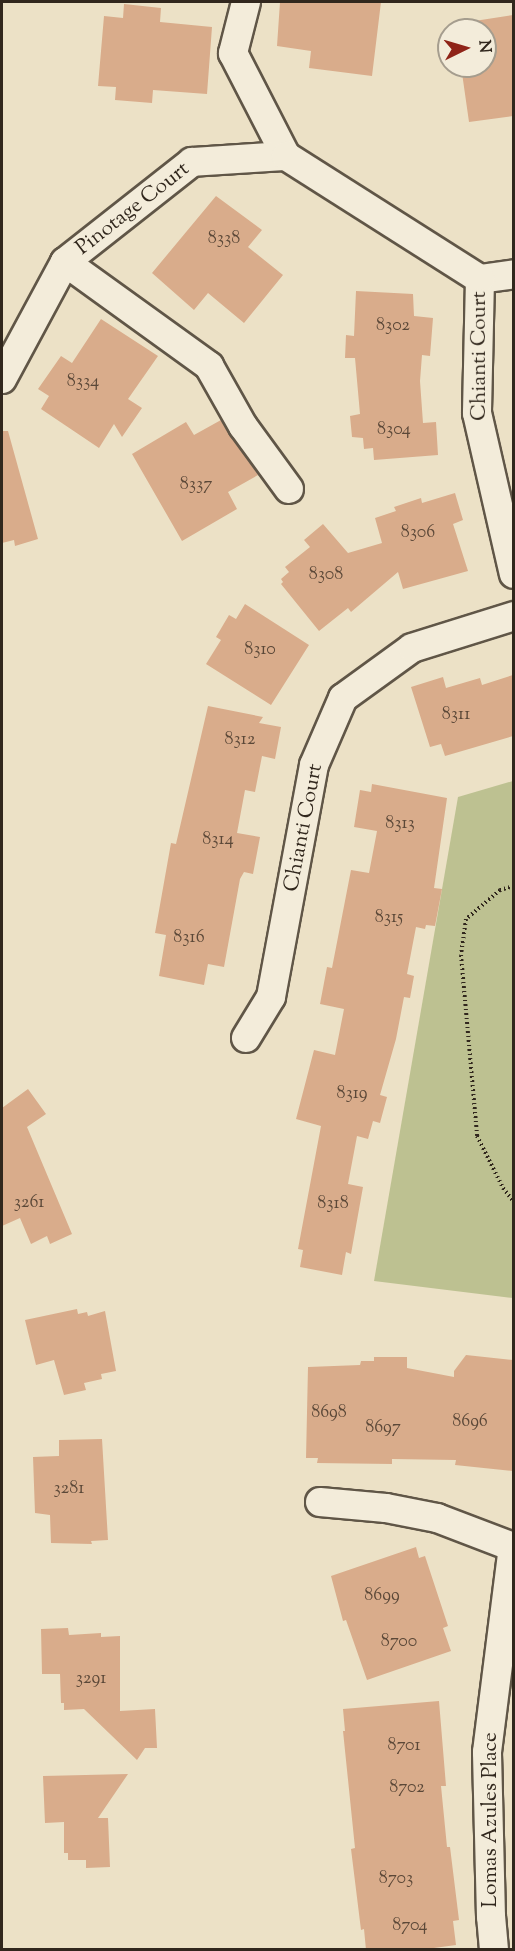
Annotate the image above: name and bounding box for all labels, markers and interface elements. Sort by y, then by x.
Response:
north arrow [437,18,497,78]
text: N [471,39,495,54]
street label: Pinotage Court [71,157,195,261]
house number: 8338 [208,228,240,250]
street label: Chianti Court [467,291,493,421]
house number: 8302 [376,315,410,337]
house number: 8334 [67,371,99,393]
house number: 8304 [377,419,411,441]
house number: 8337 [180,474,212,496]
house number: 8306 [401,522,435,544]
house number: 8308 [309,564,343,586]
house number: 8310 [244,639,276,661]
house number: 8311 [442,704,470,726]
house number: 8312 [225,729,255,751]
street label: Chianti Court [279,762,329,894]
house number: 8313 [385,813,415,835]
house number: 8314 [202,829,234,851]
house number: 8315 [375,907,403,929]
house number: 8316 [173,927,205,949]
house number: 8319 [337,1083,367,1105]
house number: 3261 [14,1192,44,1214]
house number: 8318 [317,1193,349,1215]
house number: 8698 [311,1402,347,1424]
house number: 8696 [452,1411,488,1433]
house number: 8697 [365,1417,401,1439]
house number: 3281 [54,1478,84,1500]
house number: 8699 [364,1585,400,1607]
house number: 8700 [381,1631,417,1653]
house number: 3291 [76,1668,106,1690]
street label: Lomas Azules Place [478,1732,504,1908]
house number: 8701 [387,1735,421,1757]
house number: 8702 [389,1777,425,1799]
house number: 8703 [379,1868,413,1890]
house number: 8704 [392,1915,428,1937]

